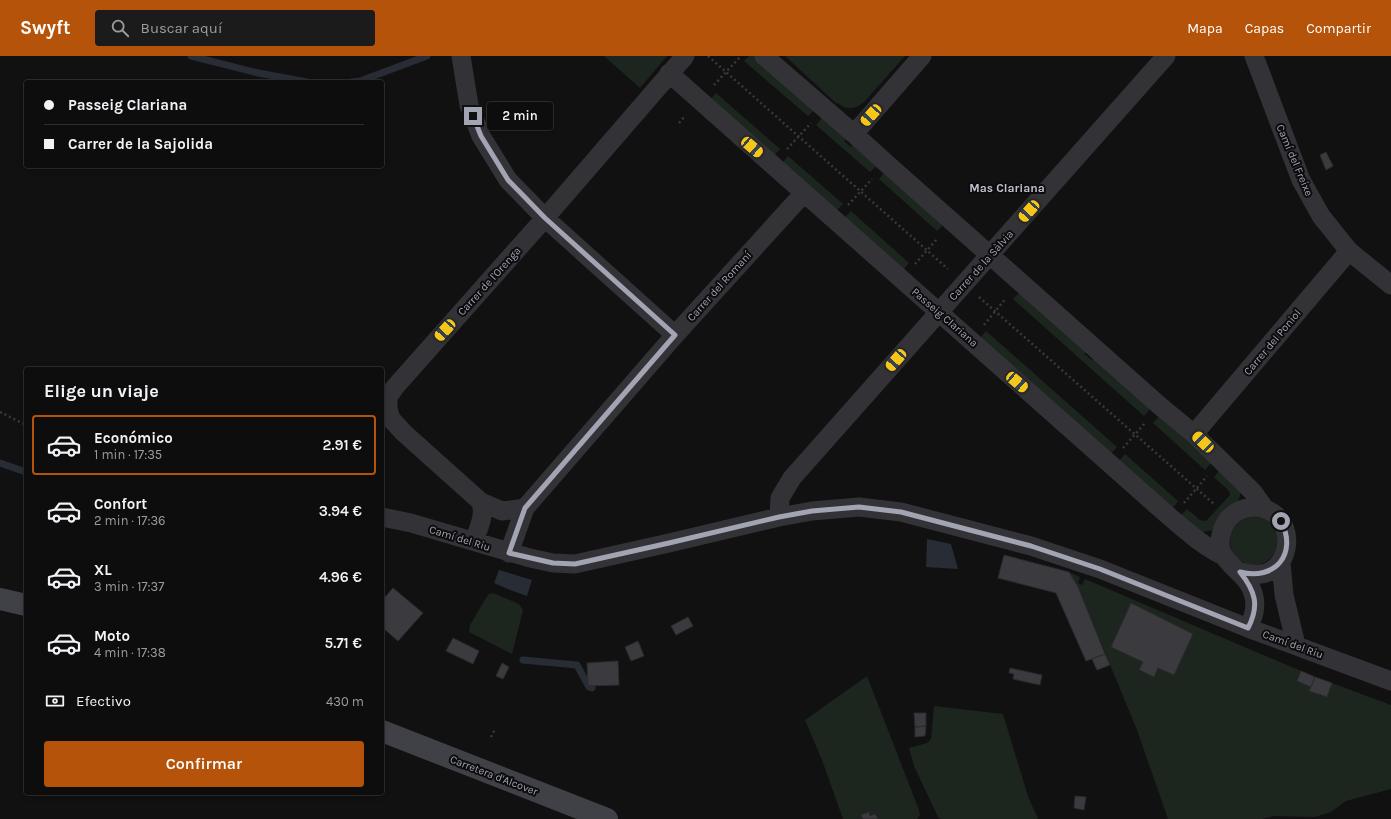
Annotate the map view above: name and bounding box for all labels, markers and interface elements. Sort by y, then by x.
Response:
search box [95,10,375,46]
text: Swyft [20,17,71,39]
icon: search [109,17,131,39]
text: Buscar aquí [141,19,222,37]
text: Mapa [1187,20,1223,37]
text: Capas [1245,20,1284,37]
text: Compartir [1306,20,1371,37]
text: Passeig Clariana [68,96,187,114]
callout: 2 min [487,102,553,130]
car [859,102,883,128]
route end [464,107,482,125]
text: 2 min [502,108,538,123]
street label: Camí del Freixe [1274,122,1316,198]
text: Carrer de la Sajolida [68,135,213,153]
car [739,135,765,159]
district label: Mas Clariana [969,181,1045,195]
car [1017,198,1041,224]
street label: Carrer de la Sàlvia [946,227,1016,303]
street label: Carrer de l'Orenga [455,244,524,318]
street label: Carrer del Romaní [684,248,755,324]
street label: Passeig Clariana [909,285,980,350]
street label: Carrer del Poniol [1241,307,1304,378]
car [433,317,457,343]
car [884,347,908,373]
car [1004,370,1030,394]
text: Elige un viaje [44,380,159,402]
icon: car [46,427,82,463]
text: Económico [94,429,173,447]
car [1190,429,1216,455]
text: 2.91 € [323,436,362,454]
text: 1 min · 17:35 [94,447,162,462]
icon: car [46,493,82,529]
text: Confort [94,495,147,513]
text: 3.94 € [319,502,362,520]
route start [1272,512,1290,530]
text: 2 min · 17:36 [94,513,166,528]
street label: Camí del Riu [428,523,492,554]
icon: car [46,559,82,595]
text: XL [94,561,112,579]
text: 4.96 € [319,568,362,586]
text: 3 min · 17:37 [94,579,164,594]
icon: car [46,625,82,661]
text: Moto [94,627,130,645]
street label: Camí del Riu [1261,628,1325,661]
text: 5.71 € [325,634,362,652]
text: 4 min · 17:38 [94,645,166,660]
icon: cash [44,690,66,712]
text: Efectivo [76,692,131,710]
text: 430 m [326,694,364,709]
button: Confirmar [44,741,364,787]
street label: Carretera d'Alcover [448,753,540,798]

